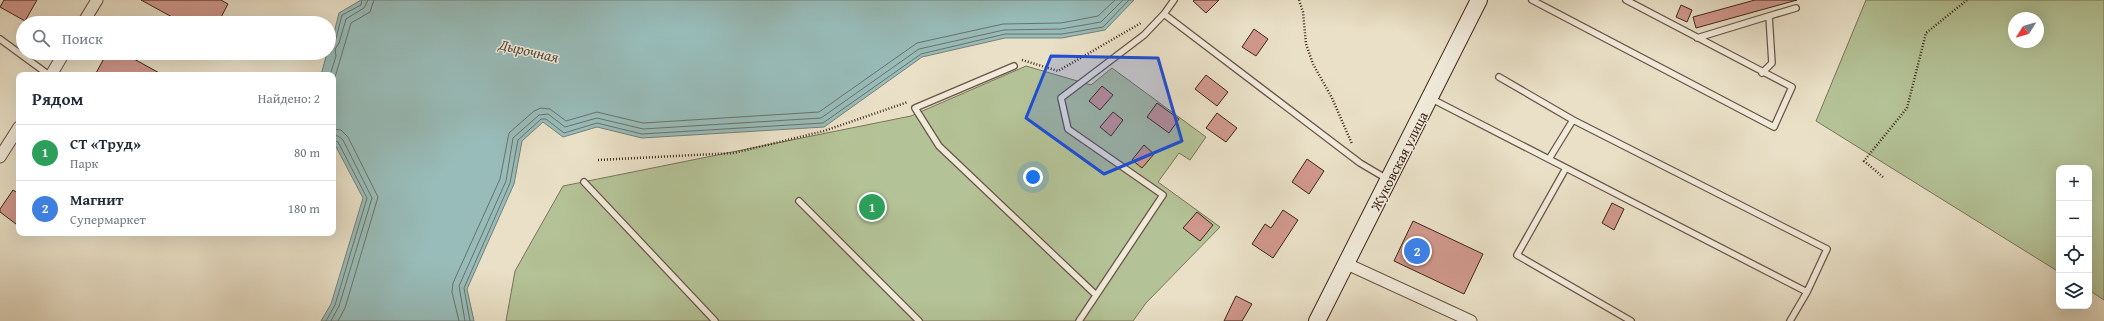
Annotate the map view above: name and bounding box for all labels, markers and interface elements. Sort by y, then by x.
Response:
north arrow [2008,12,2044,48]
search box [16,16,336,60]
icon: search [30,27,52,49]
text: Поиск [62,28,103,49]
water label: Дырочная [496,33,562,68]
text: Рядом [32,86,83,111]
text: Найдено: 2 [258,89,320,108]
street label: Жуковская улица [1365,108,1433,215]
text: СТ «Труд» [70,133,141,154]
text: 1 [42,143,48,162]
text: 80 m [294,143,320,162]
text: Парк [70,154,98,173]
map controls [2056,165,2092,309]
button: + [2056,165,2092,201]
your location [1023,167,1043,187]
text: Магнит [70,189,124,210]
pin: 1 [859,192,885,222]
text: 2 [42,199,48,218]
text: 180 m [288,199,320,218]
button: − [2056,201,2092,237]
text: Супермаркет [70,210,146,229]
pin: 2 [1404,236,1430,266]
button: locate [2056,237,2092,273]
button: layers [2056,273,2092,309]

